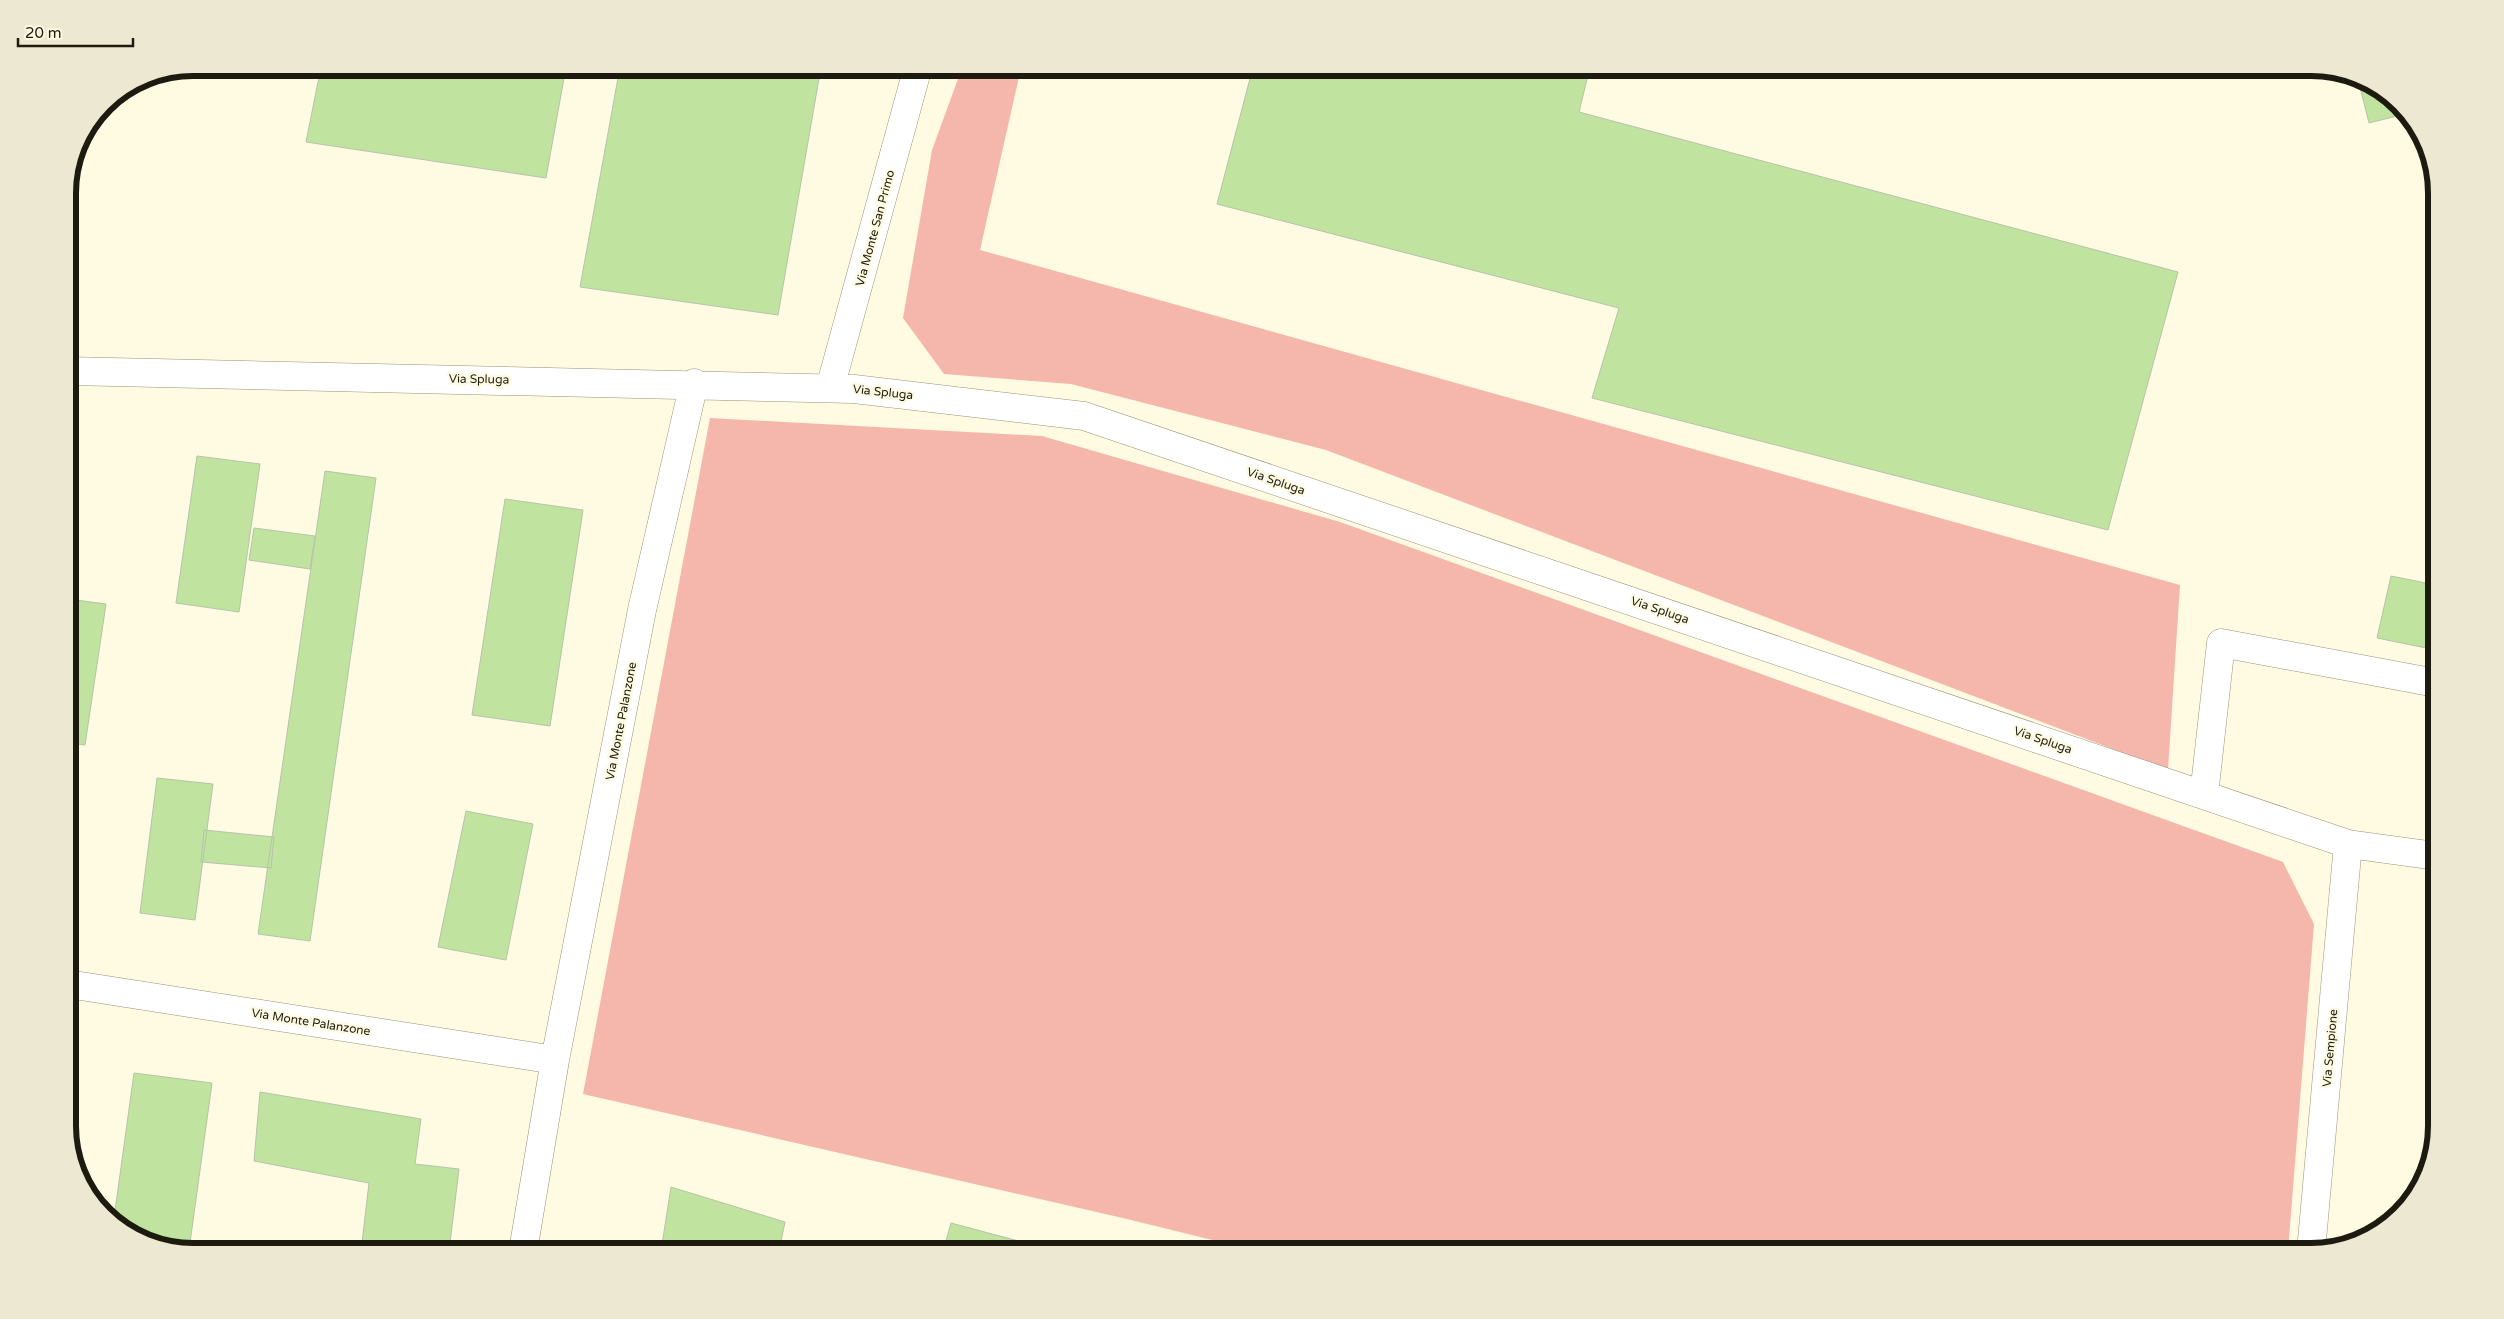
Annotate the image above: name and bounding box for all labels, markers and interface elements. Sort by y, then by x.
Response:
scale bar [18,15,132,47]
text: 20 m [25,24,62,42]
street label: Via Monte San Primo [853,168,897,288]
street label: Via Spluga [449,371,509,387]
street label: Via Spluga [852,382,914,402]
street label: Via Spluga [1245,465,1307,497]
street label: Via Spluga [1629,594,1691,626]
street label: Via Monte Palanzone [603,660,639,781]
street label: Via Spluga [2012,724,2074,756]
street label: Via Monte Palanzone [251,1006,372,1038]
street label: Via Sempione [2320,1008,2340,1088]

